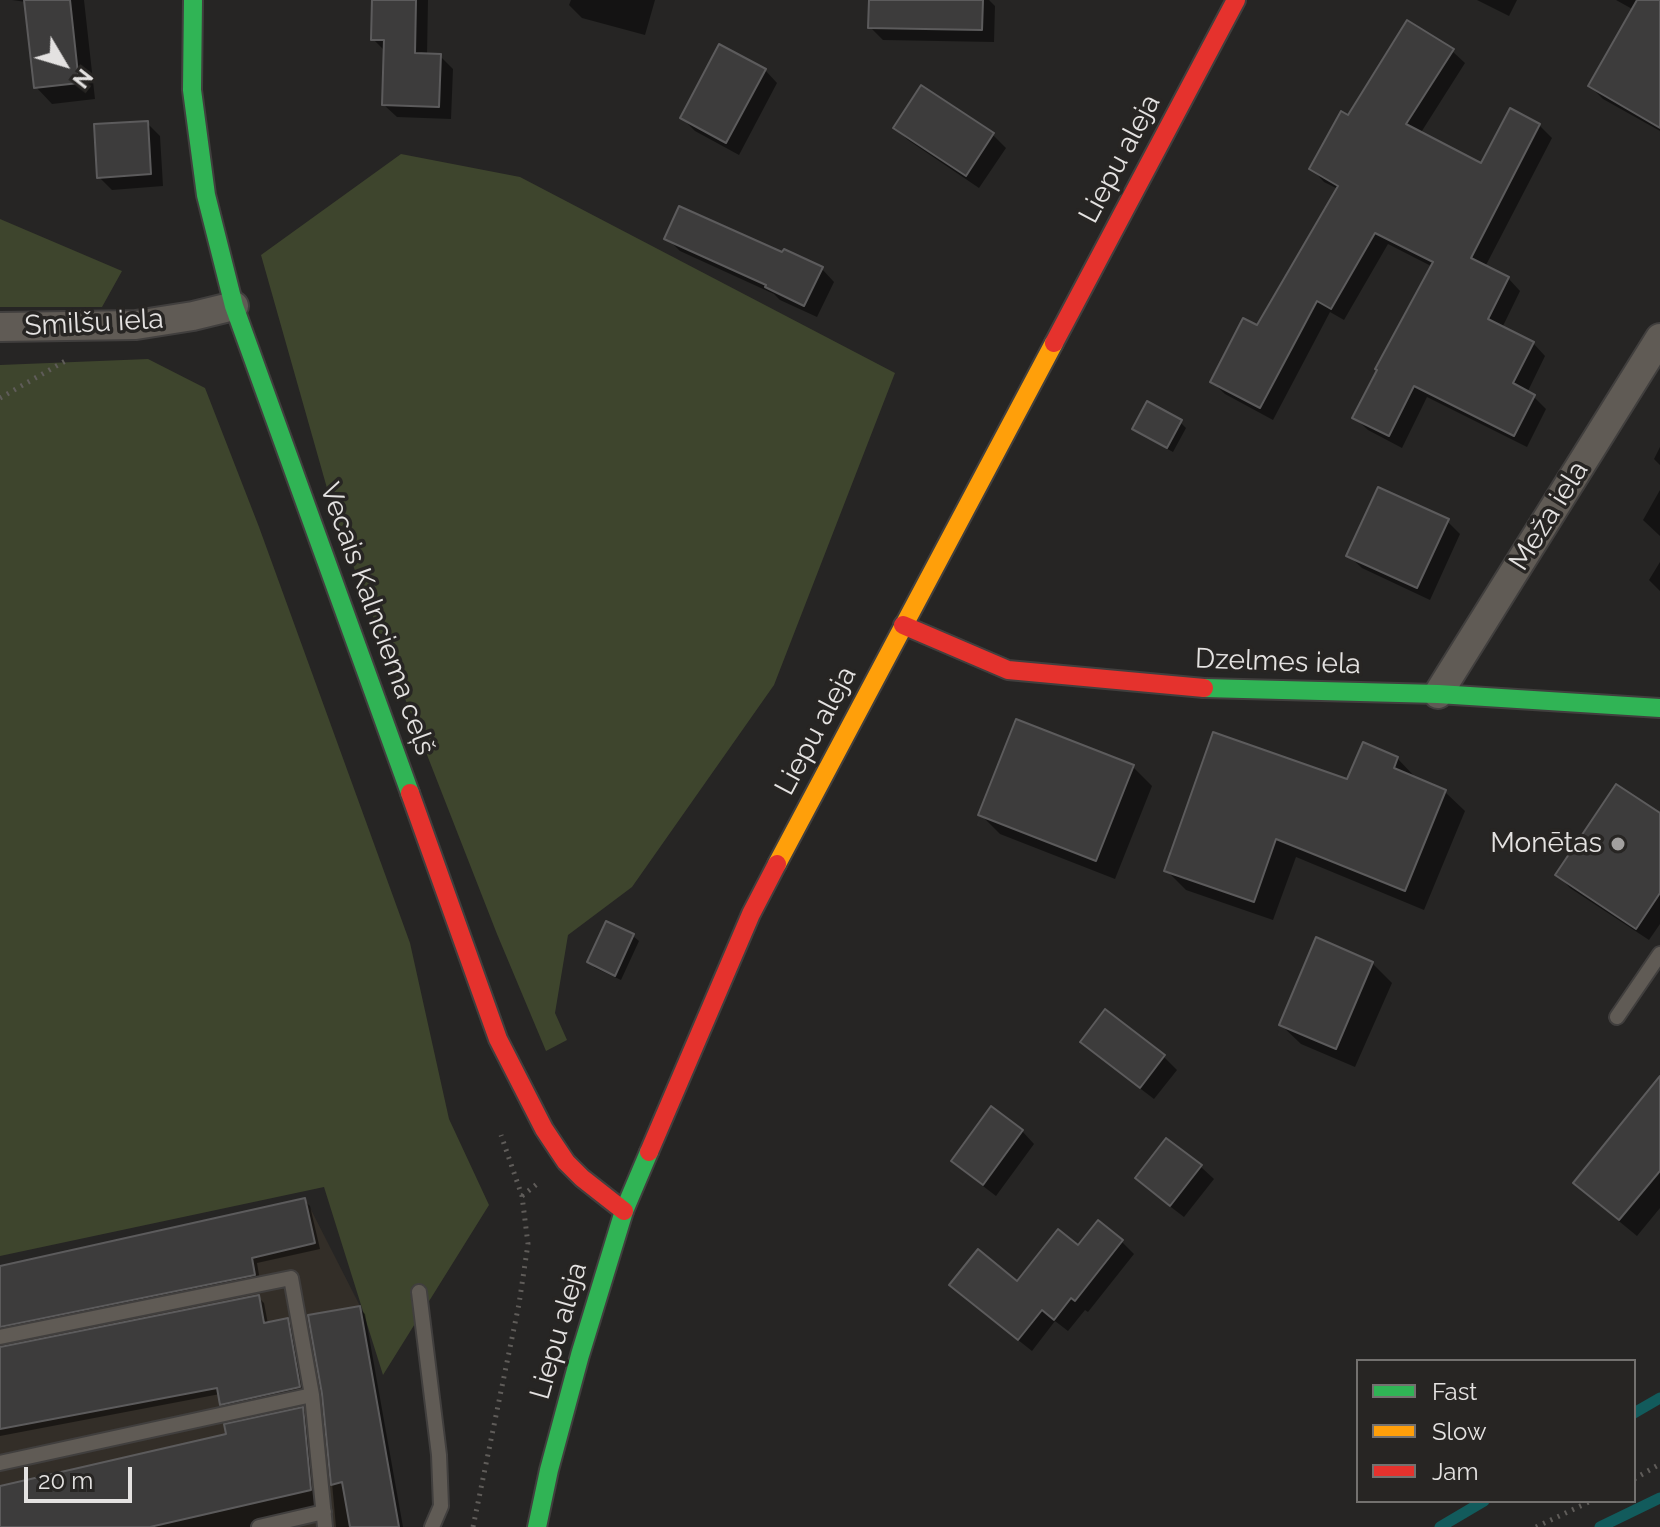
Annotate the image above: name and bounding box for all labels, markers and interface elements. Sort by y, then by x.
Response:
north arrow [24,24,104,104]
text: N [68,64,98,93]
street label: Liepu aleja [1072,89,1168,229]
street label: Smilšu iela [24,303,164,343]
street label: Meža iela [1502,455,1596,577]
street label: Vecais Kalnciema ceļš [312,478,442,760]
street label: Dzelmes iela [1195,642,1361,682]
street label: Liepu aleja [768,661,864,801]
place label: Monētas [1490,827,1602,861]
marker: Monētas [1609,835,1627,853]
street label: Liepu aleja [523,1259,595,1403]
legend [1356,1359,1636,1503]
text: Fast [1432,1377,1477,1406]
text: Slow [1432,1417,1486,1446]
scale bar [28,1451,136,1501]
text: Jam [1432,1457,1478,1486]
text: 20 m [38,1466,93,1495]

